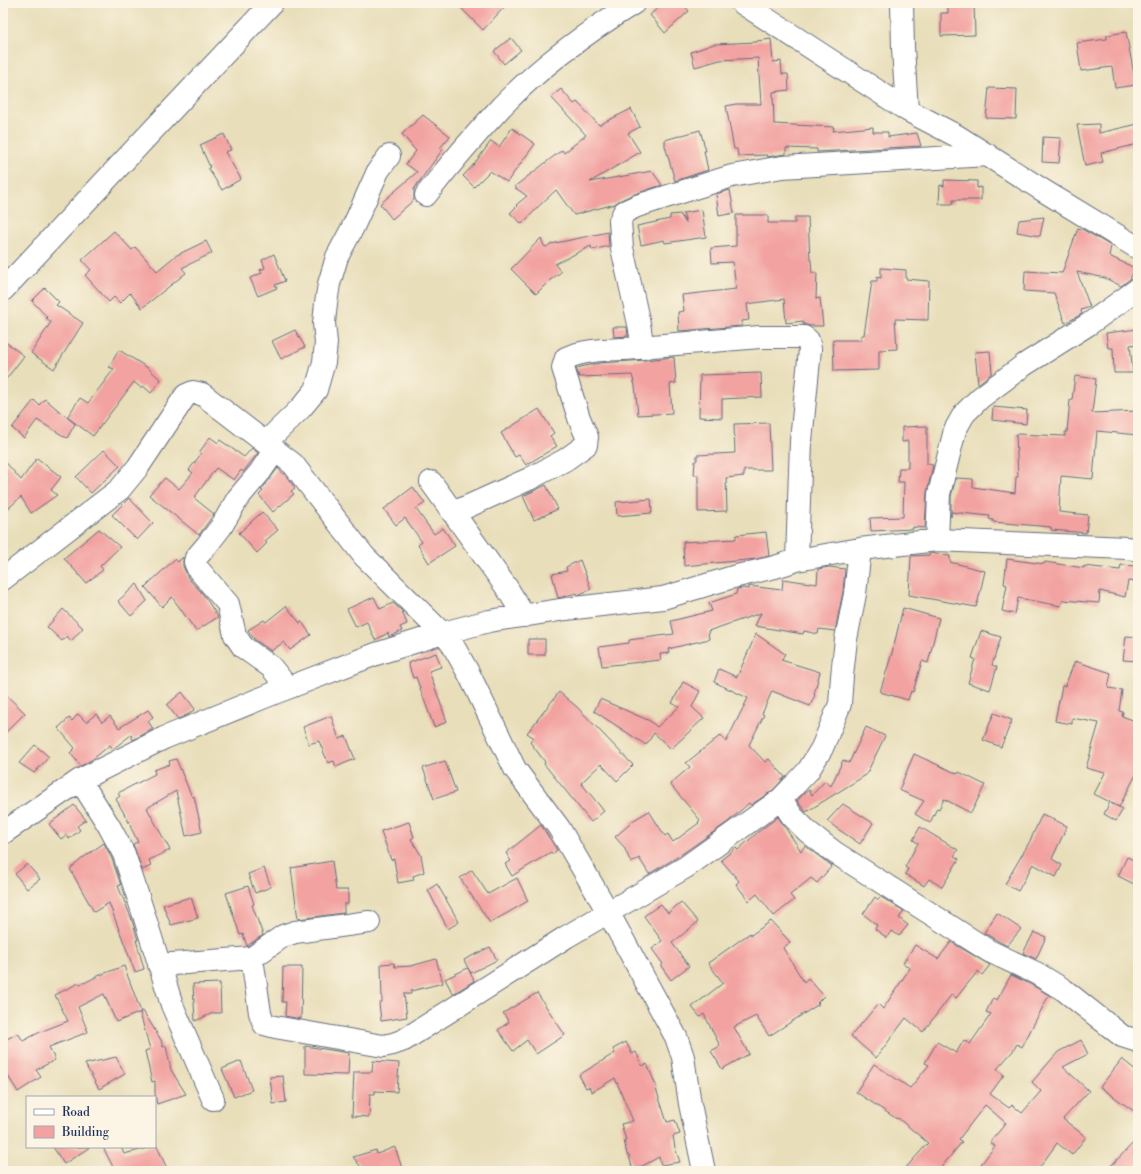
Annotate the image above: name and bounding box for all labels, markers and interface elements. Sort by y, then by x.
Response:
legend [26,1096,156,1148]
text: Road [62,1105,90,1120]
text: Building [61,1125,110,1140]

